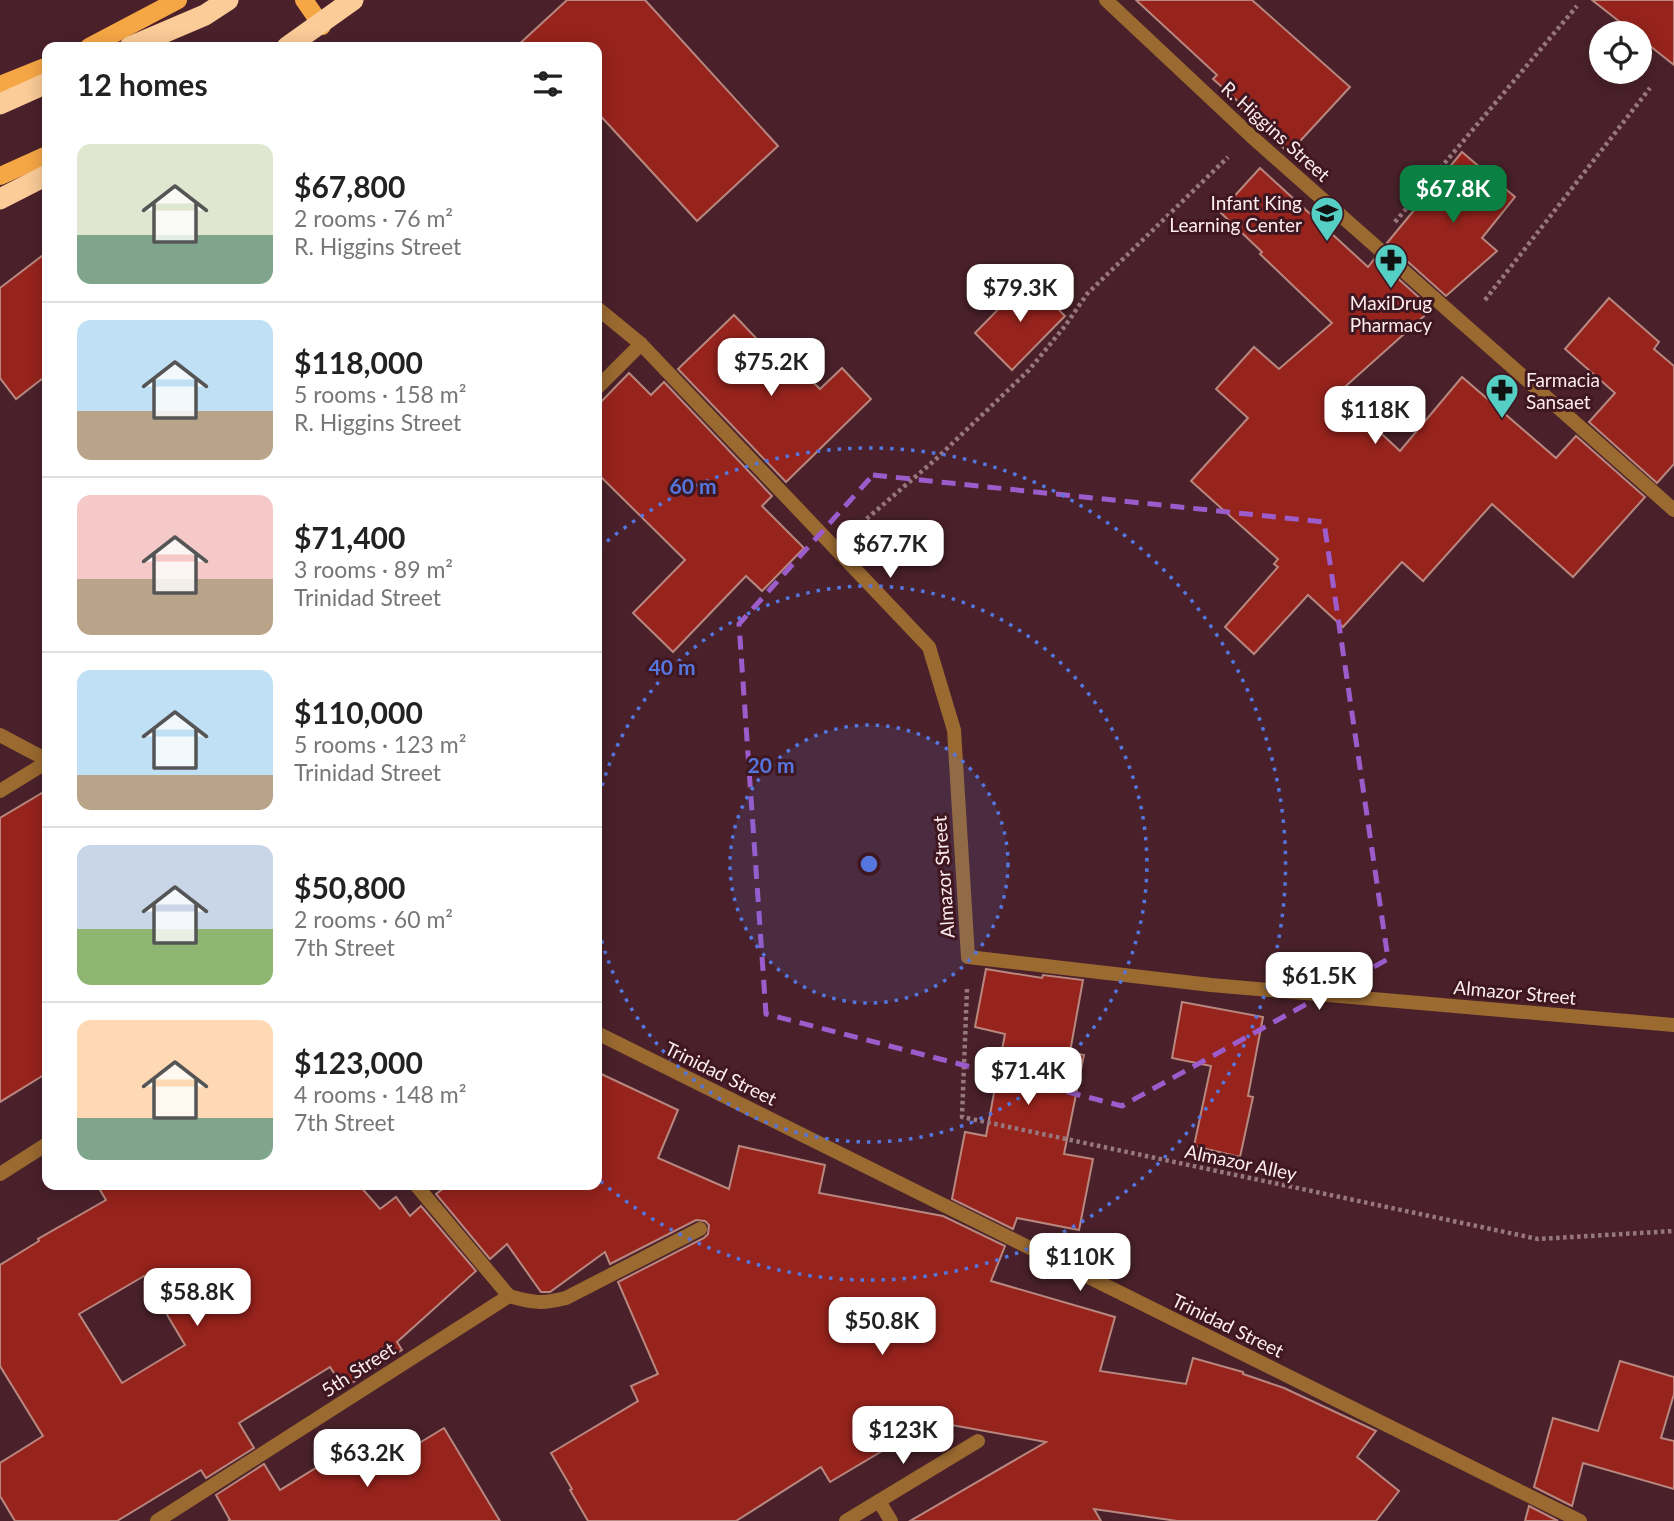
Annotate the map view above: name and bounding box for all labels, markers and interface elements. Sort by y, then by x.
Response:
map controls [1589,21,1652,84]
button: locate [1589,21,1652,84]
icon: filters [529,65,567,103]
text: 12 homes [77,66,208,102]
street label: R. Higgins Street [1217,76,1335,186]
pin: $67.8K [1396,166,1510,225]
text: $67,800 [294,168,405,204]
icon: home [133,172,217,256]
text: $67.8K [1416,174,1490,202]
place label: Infant King Learning Center [1169,191,1302,236]
school or university icon: Infant King Learning Center [1308,194,1346,243]
text: 2 rooms · 76 m² [294,204,453,232]
text: R. Higgins Street [294,232,461,260]
pharmacy icon: MaxiDrug Pharmacy [1372,241,1410,290]
pin: $79.3K [963,264,1077,324]
text: $79.3K [983,273,1057,301]
place label: MaxiDrug Pharmacy [1350,291,1432,336]
pin: $75.2K [714,338,828,398]
text: $118,000 [294,344,423,380]
text: $75.2K [734,347,808,375]
icon: home [133,348,217,432]
place label: Farmacia Sansaet [1526,368,1600,413]
pharmacy icon: Farmacia Sansaet [1483,371,1521,420]
text: 5 rooms · 158 m² [294,380,466,408]
pin: $118K [1326,386,1424,446]
text: $118K [1340,395,1410,423]
text: R. Higgins Street [294,408,461,436]
text: 60 m [669,473,717,498]
text: $71,400 [294,519,405,555]
pin: $67.7K [833,520,947,580]
icon: home [133,523,217,607]
text: $67.7K [853,529,927,557]
text: 3 rooms · 89 m² [294,555,453,583]
text: Trinidad Street [294,583,441,611]
text: 40 m [648,654,696,679]
text: $110,000 [294,694,423,730]
icon: home [133,698,217,782]
text: 5 rooms · 123 m² [294,730,466,758]
text: 20 m [747,752,795,777]
text: Trinidad Street [294,758,441,786]
street label: Almazor Street [927,815,959,939]
centre of rings [857,852,881,876]
text: $50,800 [294,869,405,905]
icon: home [133,873,217,957]
text: 2 rooms · 60 m² [294,905,453,933]
text: 7th Street [294,933,395,961]
pin: $61.5K [1262,953,1376,1012]
text: $61.5K [1282,961,1356,989]
street label: Almazor Street [1453,975,1577,1009]
street label: Trinidad Street [661,1036,781,1110]
text: $123,000 [294,1044,423,1080]
icon: home [133,1048,217,1132]
pin: $71.4K [971,1048,1085,1107]
text: $71.4K [991,1056,1065,1084]
text: 4 rooms · 148 m² [294,1080,466,1108]
text: 7th Street [294,1108,395,1136]
street label: Almazor Alley [1183,1139,1299,1185]
pin: $110K [1031,1234,1129,1293]
text: $110K [1045,1242,1115,1270]
pin: $58.8K [140,1268,254,1328]
text: $58.8K [160,1277,234,1305]
street label: Trinidad Street [1168,1288,1288,1362]
pin: $50.8K [825,1298,939,1357]
text: $50.8K [845,1306,919,1334]
street label: 5th Street [317,1337,399,1401]
pin: $123K [854,1406,952,1466]
text: $123K [868,1415,938,1443]
pin: $63.2K [310,1430,424,1489]
text: $63.2K [330,1438,404,1466]

